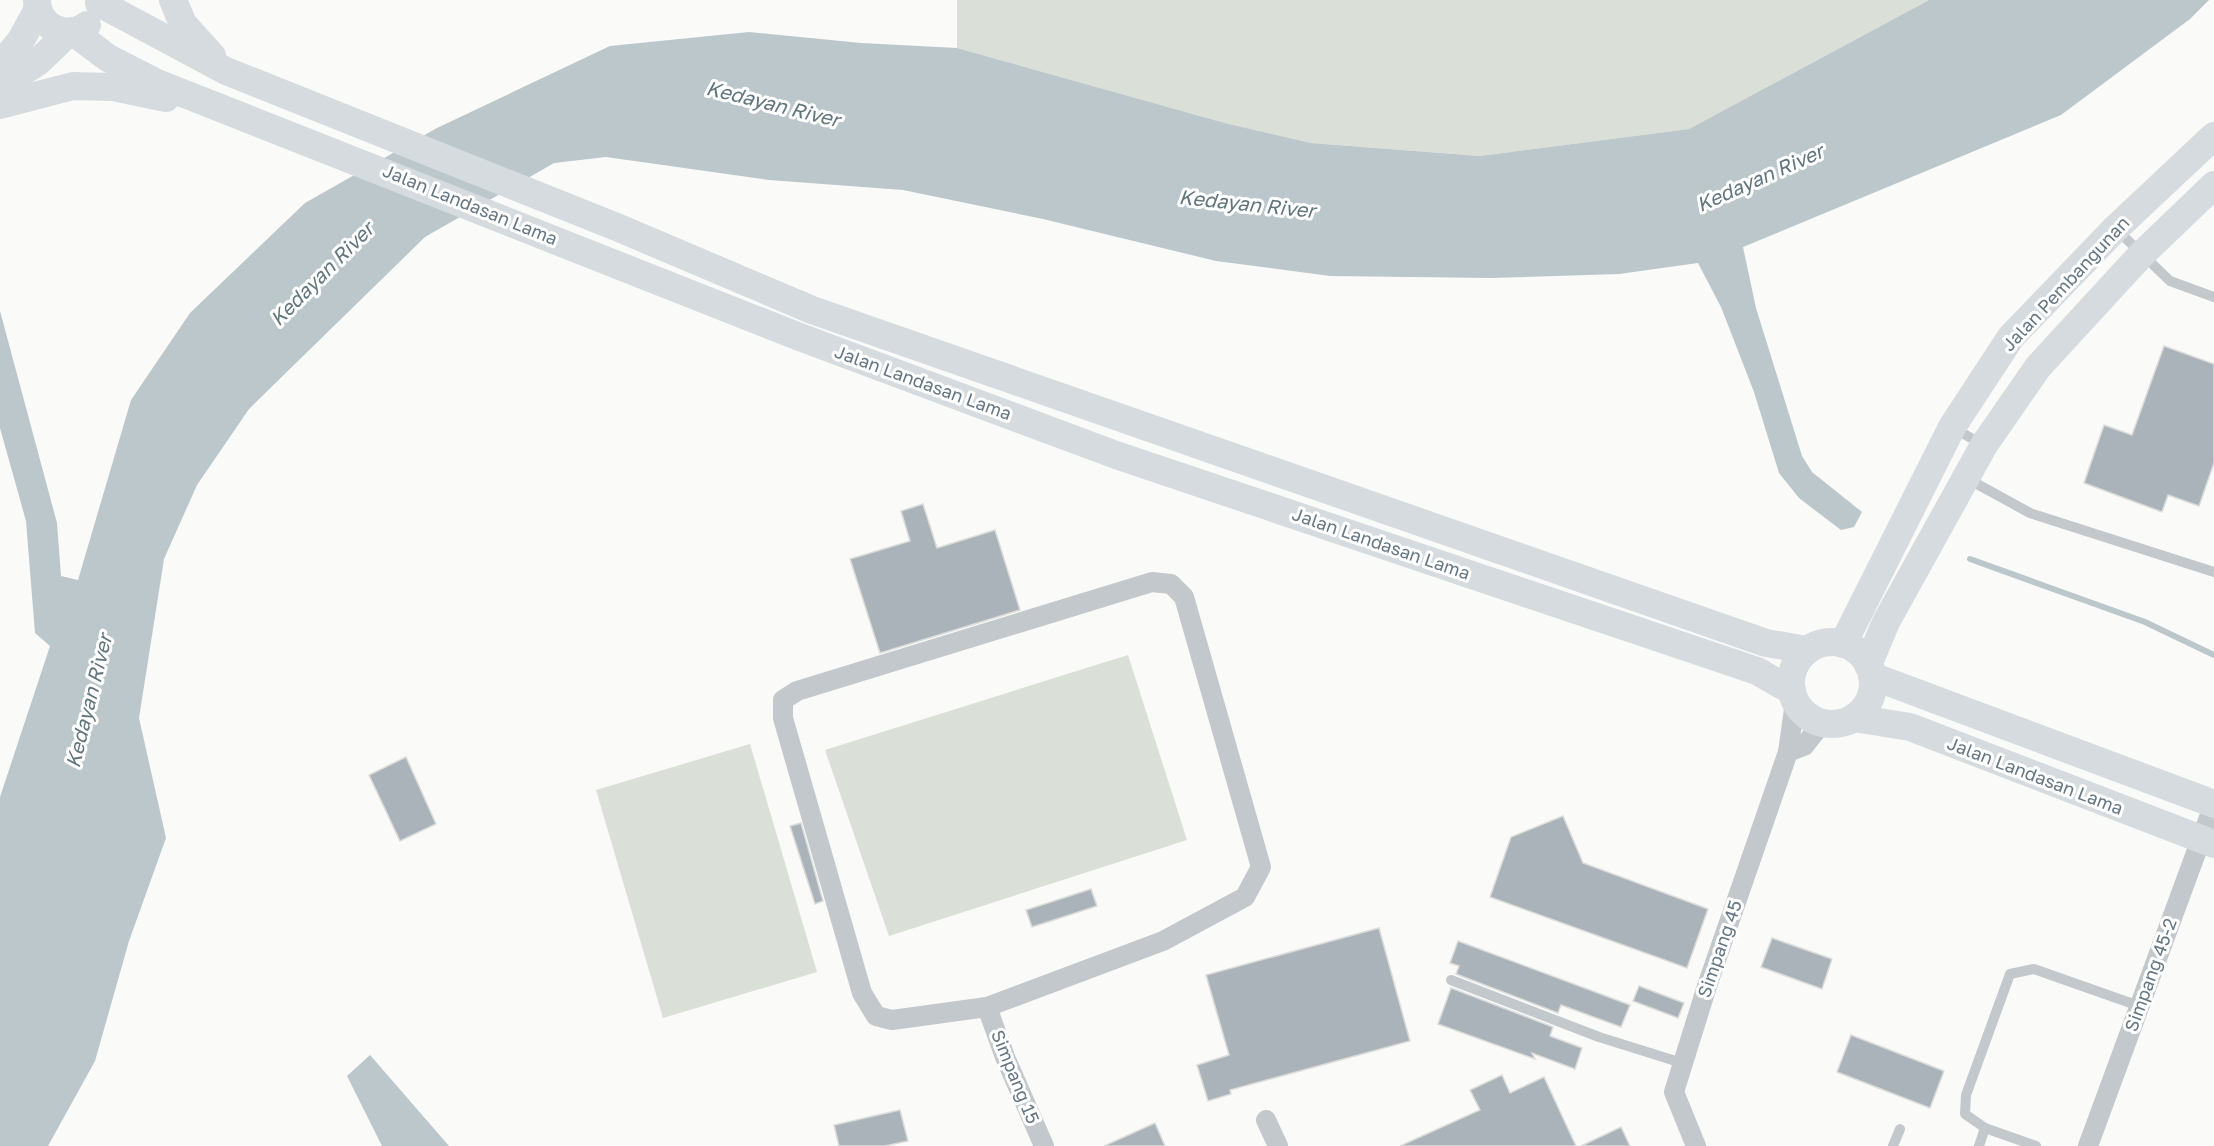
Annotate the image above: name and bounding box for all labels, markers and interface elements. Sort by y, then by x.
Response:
water label: Kedayan River [704,75,846,133]
water label: Kedayan River [1692,137,1830,217]
street label: Jalan Landasan Lama [380,159,561,249]
water label: Kedayan River [1178,184,1319,223]
street label: Jalan Pembangunan [1997,211,2133,355]
water label: Kedayan River [265,214,381,331]
street label: Jalan Landasan Lama [832,340,1015,424]
street label: Jalan Landasan Lama [1290,502,1473,584]
water label: Kedayan River [60,628,118,770]
street label: Jalan Landasan Lama [1944,731,2126,819]
street label: Simpang 45 [1692,897,1746,1000]
street label: Simpang 45-2 [2119,915,2181,1034]
street label: Simpang 15 [987,1026,1045,1127]

